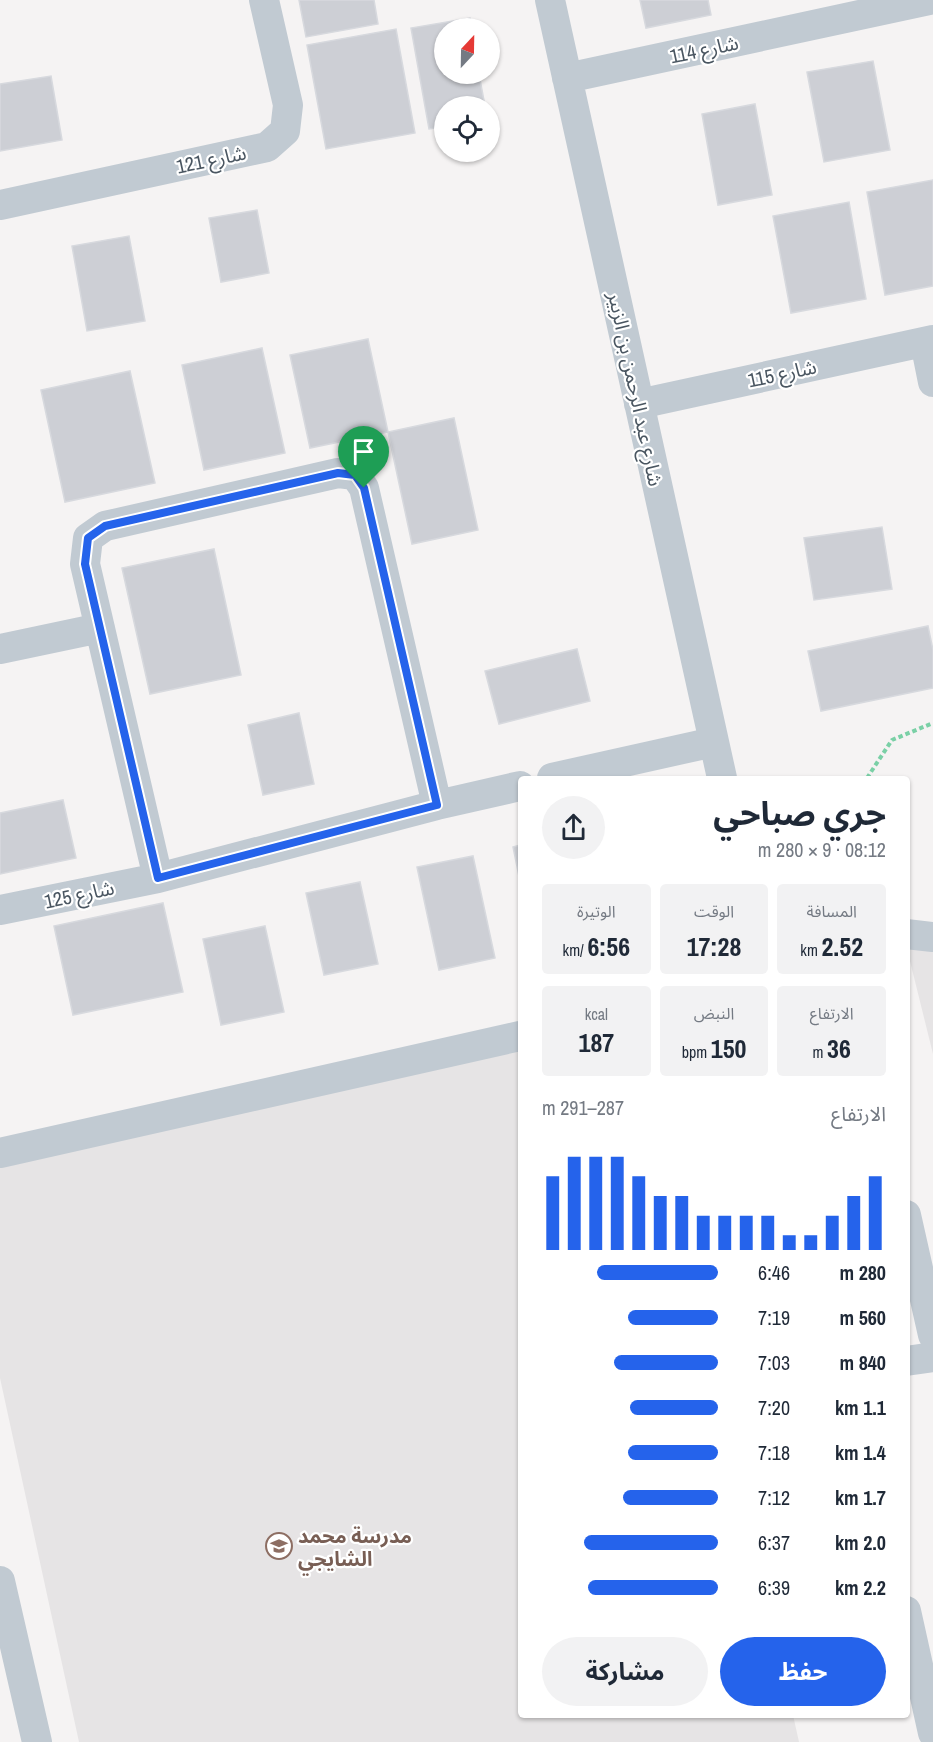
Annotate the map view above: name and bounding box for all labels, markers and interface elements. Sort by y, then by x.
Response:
north arrow [434,18,500,84]
map controls [434,18,500,162]
street label: شارع 114 [667,29,741,71]
button: locate [434,96,500,162]
street label: شارع 121 [174,138,249,182]
street label: شارع عبد الرحمن بن الزبير [600,288,670,489]
street label: شارع 115 [745,353,819,395]
pin [338,426,389,488]
icon: arrive [347,435,380,468]
text: جري صباحي [713,791,886,835]
button: share [542,796,605,859]
text: 08:12 · 9 × 280 m [758,836,886,863]
street label: شارع 125 [42,873,117,917]
text: الوتيرة [577,900,616,922]
text: الوقت [694,900,734,922]
text: المسافة [806,900,857,922]
text: 6:56 [587,929,630,964]
text: 17:28 [687,929,741,964]
text: 2.52 [822,929,863,964]
text: /km [563,939,587,961]
text: km [800,939,822,961]
text: النبض [694,1002,734,1024]
text: الارتفاع [810,1002,854,1024]
text: kcal [585,1003,608,1025]
text: 187 [579,1025,614,1060]
text: 150 [711,1031,746,1066]
text: 36 [827,1031,851,1066]
text: bpm [682,1041,711,1063]
text: m [813,1041,827,1063]
text: 287–291 m [542,1094,624,1121]
text: الارتفاع [831,1100,886,1127]
text: 6:46 [758,1259,790,1286]
text: 280 m [839,1259,886,1286]
text: 7:19 [758,1304,790,1331]
text: 560 m [839,1304,886,1331]
text: 7:03 [758,1349,790,1376]
text: 840 m [839,1349,886,1376]
text: 7:20 [758,1394,790,1421]
text: 1.1 km [835,1394,886,1421]
text: 7:18 [758,1439,790,1466]
text: 1.4 km [835,1439,886,1466]
text: 7:12 [758,1484,790,1511]
text: 1.7 km [835,1484,886,1511]
place label: مدرسة محمد الشايجي [298,1522,412,1575]
text: 6:37 [758,1529,790,1556]
text: 2.0 km [835,1529,886,1556]
school or university icon: مدرسة محمد الشايجي [264,1531,294,1561]
text: 6:39 [758,1574,790,1601]
text: 2.2 km [835,1574,886,1601]
button: مشاركة [542,1637,708,1706]
button: حفظ [720,1637,886,1706]

